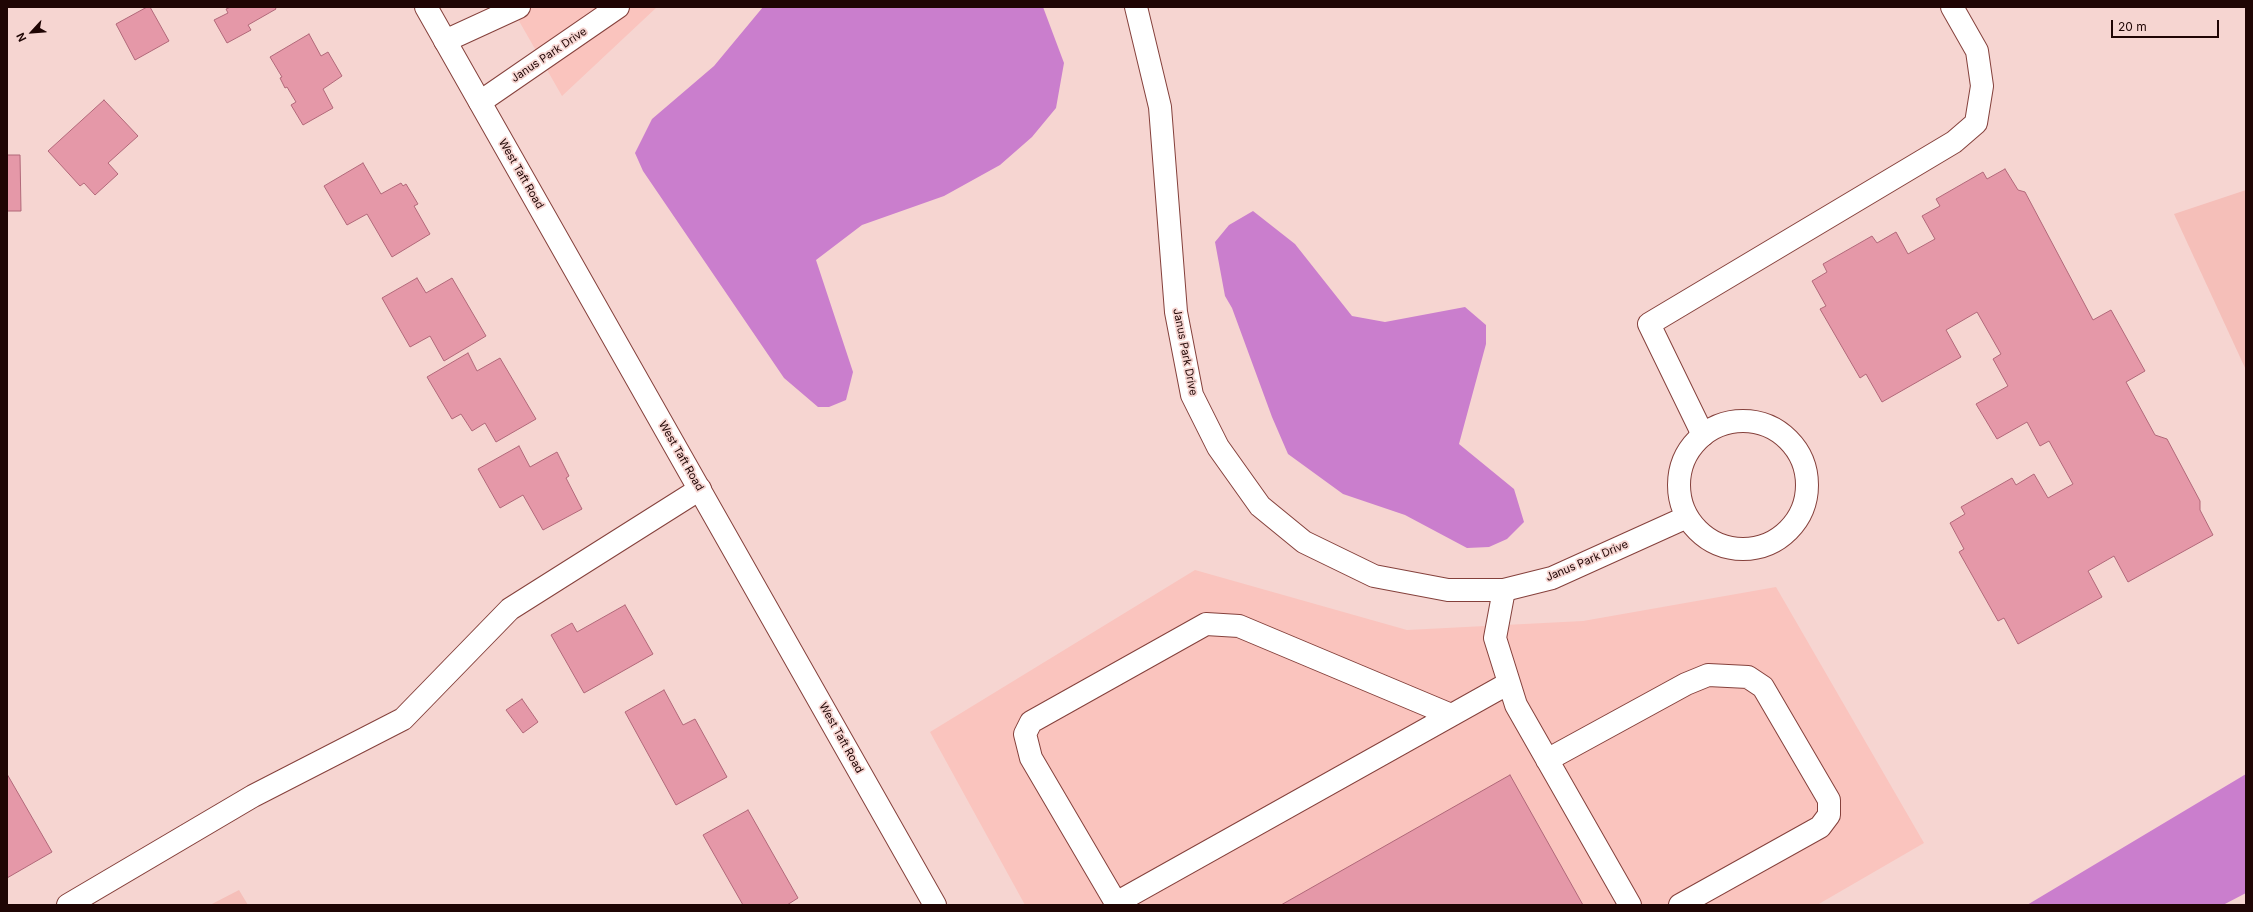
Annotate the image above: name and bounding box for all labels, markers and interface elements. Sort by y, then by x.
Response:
north arrow [12,12,52,52]
scale bar [2113,12,2221,38]
text: 20 m [2118,19,2147,34]
street label: Janus Park Drive [509,25,589,85]
text: N [13,30,29,44]
street label: West Taft Road [496,137,546,211]
street label: Janus Park Drive [1170,307,1200,397]
street label: West Taft Road [656,419,706,493]
street label: Janus Park Drive [1544,538,1630,584]
street label: West Taft Road [816,700,866,776]

